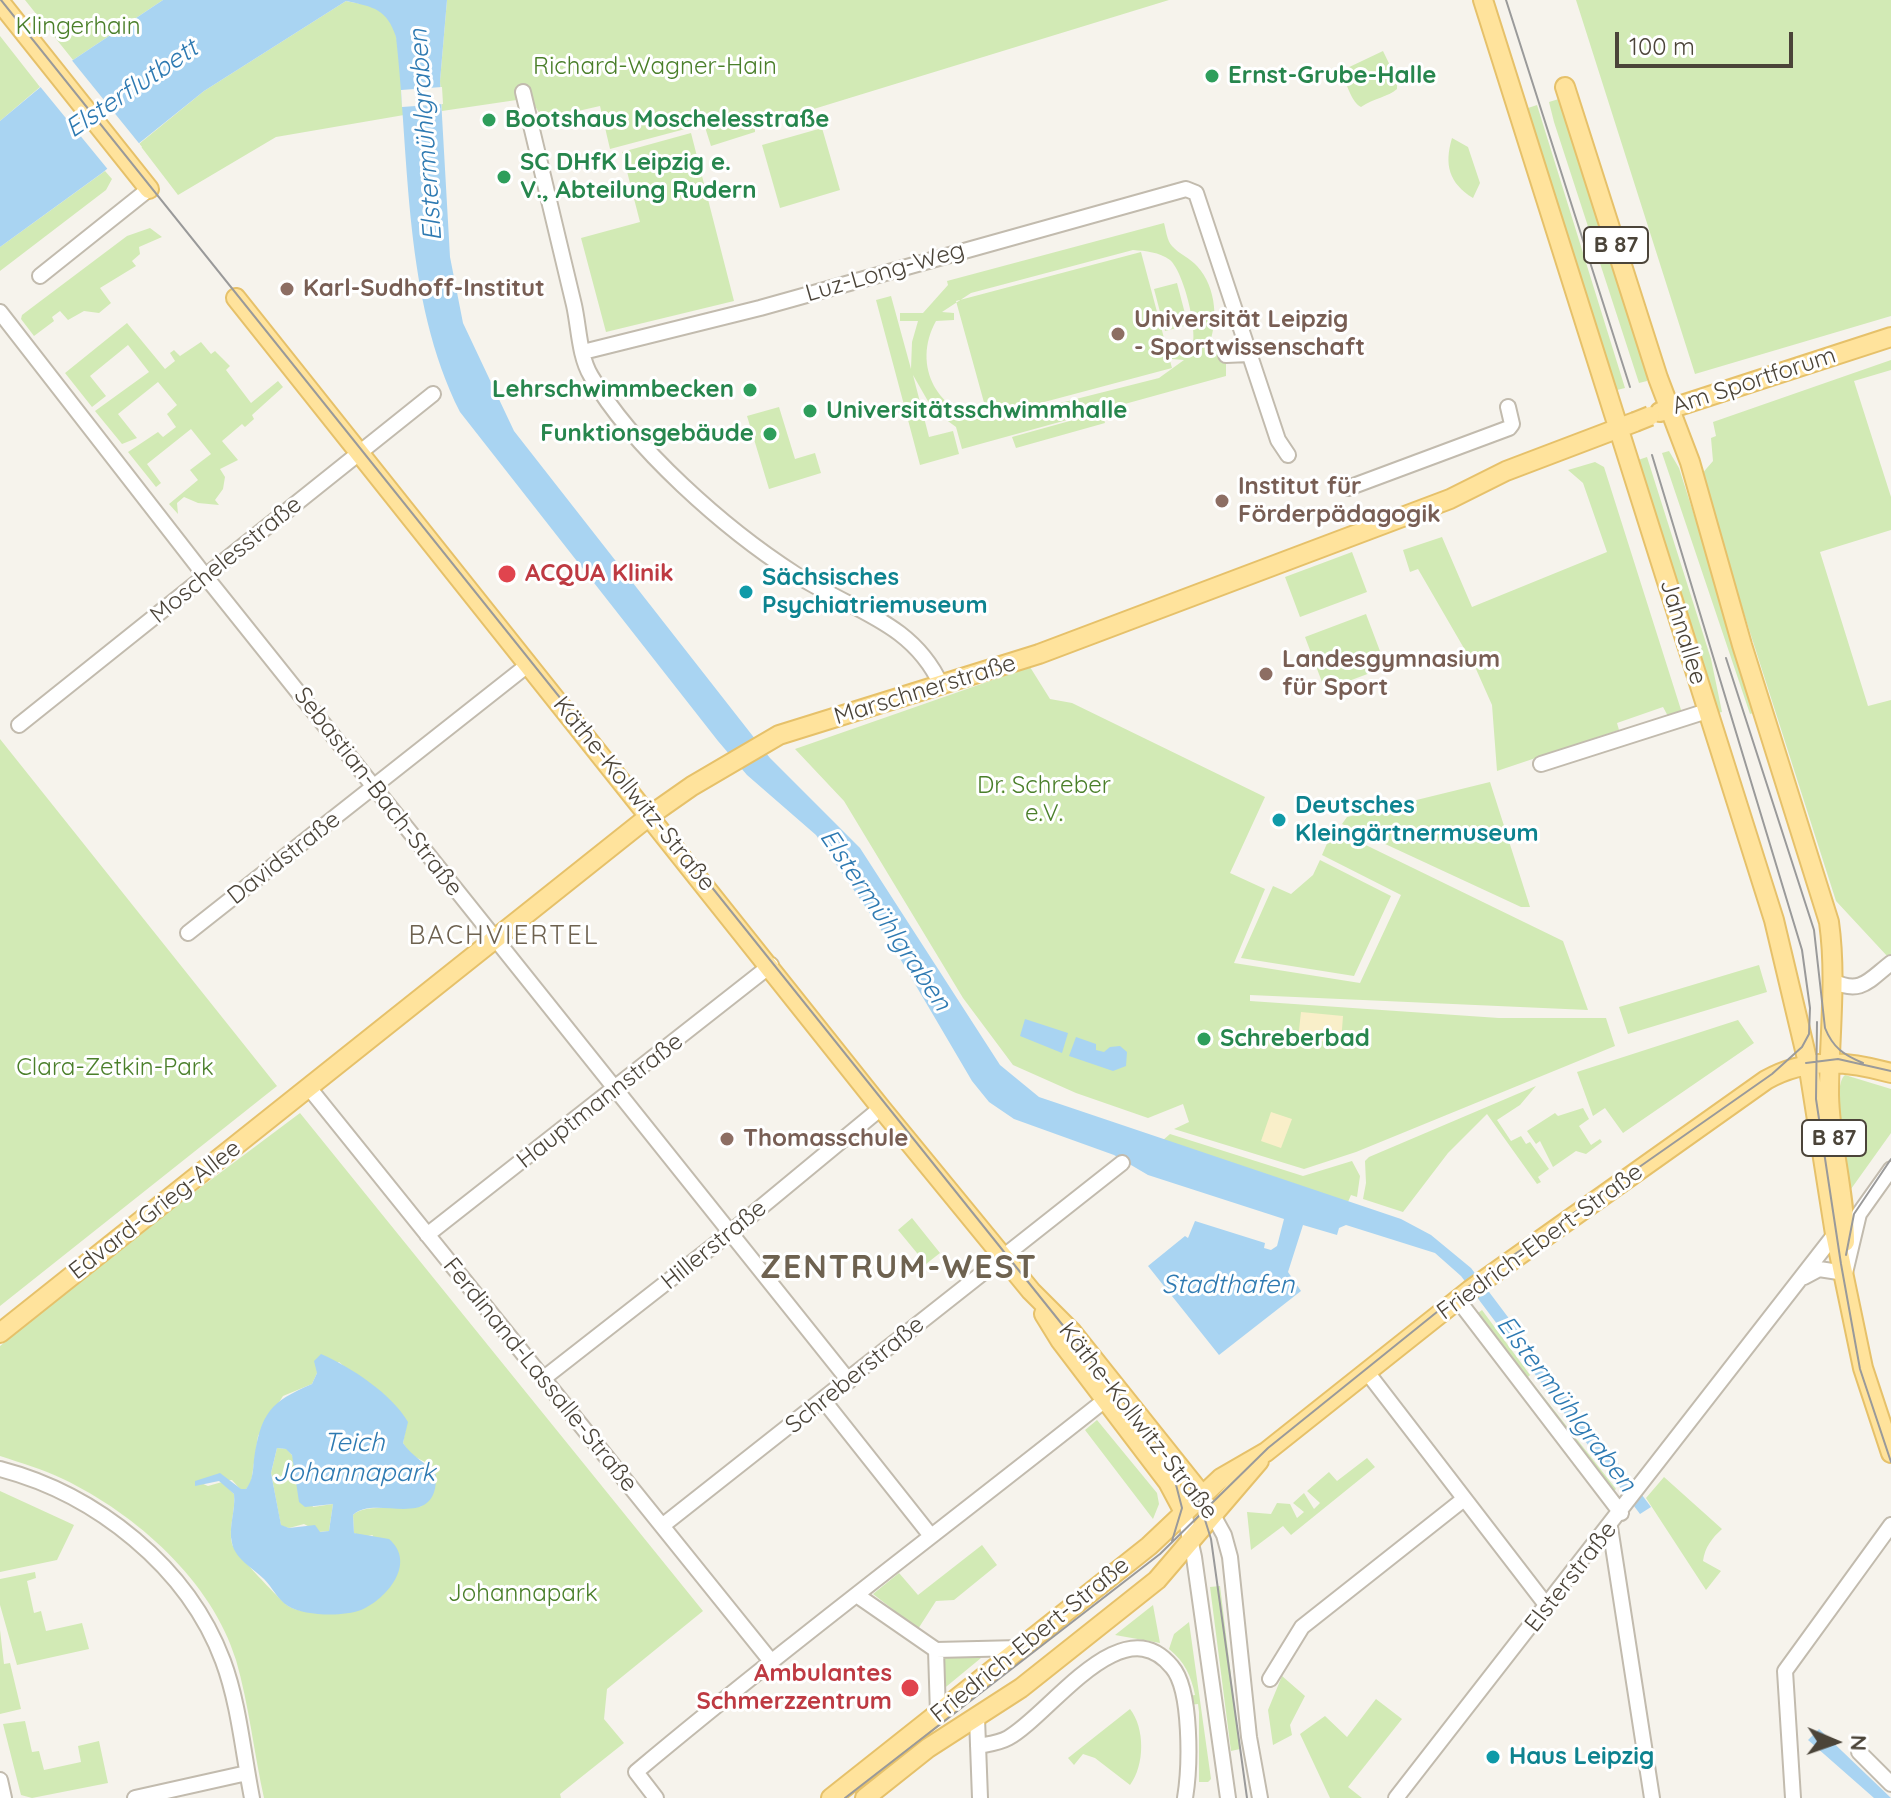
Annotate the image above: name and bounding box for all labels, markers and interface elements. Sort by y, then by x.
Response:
park label: Klingerhain [15,13,141,41]
scale bar [1619,16,1797,66]
water label: Elstermühlgraben [403,28,449,242]
text: 100 m [1629,31,1695,61]
water label: Elsterflutbett [60,33,204,145]
park label: Richard-Wagner-Hain [533,53,777,81]
place label: Ernst-Grube-Halle [1228,62,1436,90]
marker: Ernst-Grube-Halle [1203,67,1221,85]
place label: Bootshaus Moschelesstraße [505,106,829,134]
marker: Bootshaus Moschelesstraße [480,111,498,129]
place label: SC DHfK Leipzig e. V., Abteilung Rudern [520,149,757,205]
marker: SC DHfK Leipzig e. V., Abteilung Rudern [495,168,513,186]
road number: B 87 [1584,227,1648,263]
street label: Luz-Long-Weg [802,236,968,308]
place label: Karl-Sudhoff-Institut [303,275,545,303]
marker: Karl-Sudhoff-Institut [278,280,296,298]
place label: Universität Leipzig - Sportwissenschaft [1134,306,1365,362]
marker: Universität Leipzig - Sportwissenschaft [1109,325,1127,343]
street label: Am Sportforum [1669,341,1839,421]
place label: Lehrschwimmbecken [492,376,734,404]
marker: Lehrschwimmbecken [741,381,759,399]
place label: Universitätsschwimmhalle [826,397,1127,425]
marker: Universitätsschwimmhalle [801,402,819,420]
place label: Funktionsgebäude [540,420,754,448]
marker: Funktionsgebäude [761,425,779,443]
place label: Institut für Förderpädagogik [1238,473,1441,529]
street label: Moschelesstraße [145,490,307,630]
marker: Institut für Förderpädagogik [1213,492,1231,510]
place label: ACQUA Klinik [525,560,674,588]
marker: ACQUA Klinik [496,563,518,585]
place label: Sächsisches Psychiatriemuseum [762,564,988,620]
street label: Jahnallee [1653,576,1713,688]
marker: Sächsisches Psychiatriemuseum [737,583,755,601]
place label: Landesgymnasium für Sport [1282,646,1500,702]
street label: Marschnerstraße [831,649,1019,731]
marker: Landesgymnasium für Sport [1257,665,1275,683]
street label: Sebastian-Bach-Straße [287,682,469,902]
street label: Käthe-Kollwitz-Straße [547,691,721,897]
park label: Dr. Schreber e.V. [977,772,1111,828]
place label: Deutsches Kleingärtnermuseum [1295,792,1539,848]
street label: Davidstraße [222,805,346,911]
marker: Deutsches Kleingärtnermuseum [1270,811,1288,829]
water label: Elstermühlgraben [813,823,957,1017]
district label: BACHVIERTEL [408,920,600,952]
place label: Schreberbad [1220,1025,1370,1053]
street label: Hauptmannstraße [511,1027,689,1175]
marker: Schreberbad [1195,1030,1213,1048]
park label: Clara-Zetkin-Park [16,1054,214,1082]
road number: B 87 [1802,1120,1866,1156]
place label: Thomasschule [743,1125,908,1153]
marker: Thomasschule [718,1130,736,1148]
street label: Edvard-Grieg-Allee [63,1134,247,1286]
street label: Friedrich-Ebert-Straße [1431,1158,1649,1326]
street label: Hillerstraße [656,1194,772,1296]
district label: ZENTRUM-WEST [760,1249,1038,1287]
street label: Ferdinand-Lassalle-Straße [437,1252,643,1498]
water label: Stadthafen [1162,1269,1294,1301]
street label: Schreberstraße [780,1310,930,1440]
water label: Elstermühlgraben [1490,1310,1642,1498]
street label: Käthe-Kollwitz-Straße [1052,1317,1224,1525]
water label: Teich Johannapark [273,1427,435,1488]
street label: Elsterstraße [1519,1516,1623,1638]
street label: Friedrich-Ebert-Straße [925,1551,1135,1729]
park label: Johannapark [448,1580,598,1608]
place label: Ambulantes Schmerzzentrum [697,1660,892,1716]
marker: Ambulantes Schmerzzentrum [899,1677,921,1699]
north arrow [1795,1702,1875,1782]
text: N [1845,1734,1873,1751]
place label: Haus Leipzig [1509,1743,1654,1771]
marker: Haus Leipzig [1484,1748,1502,1766]

